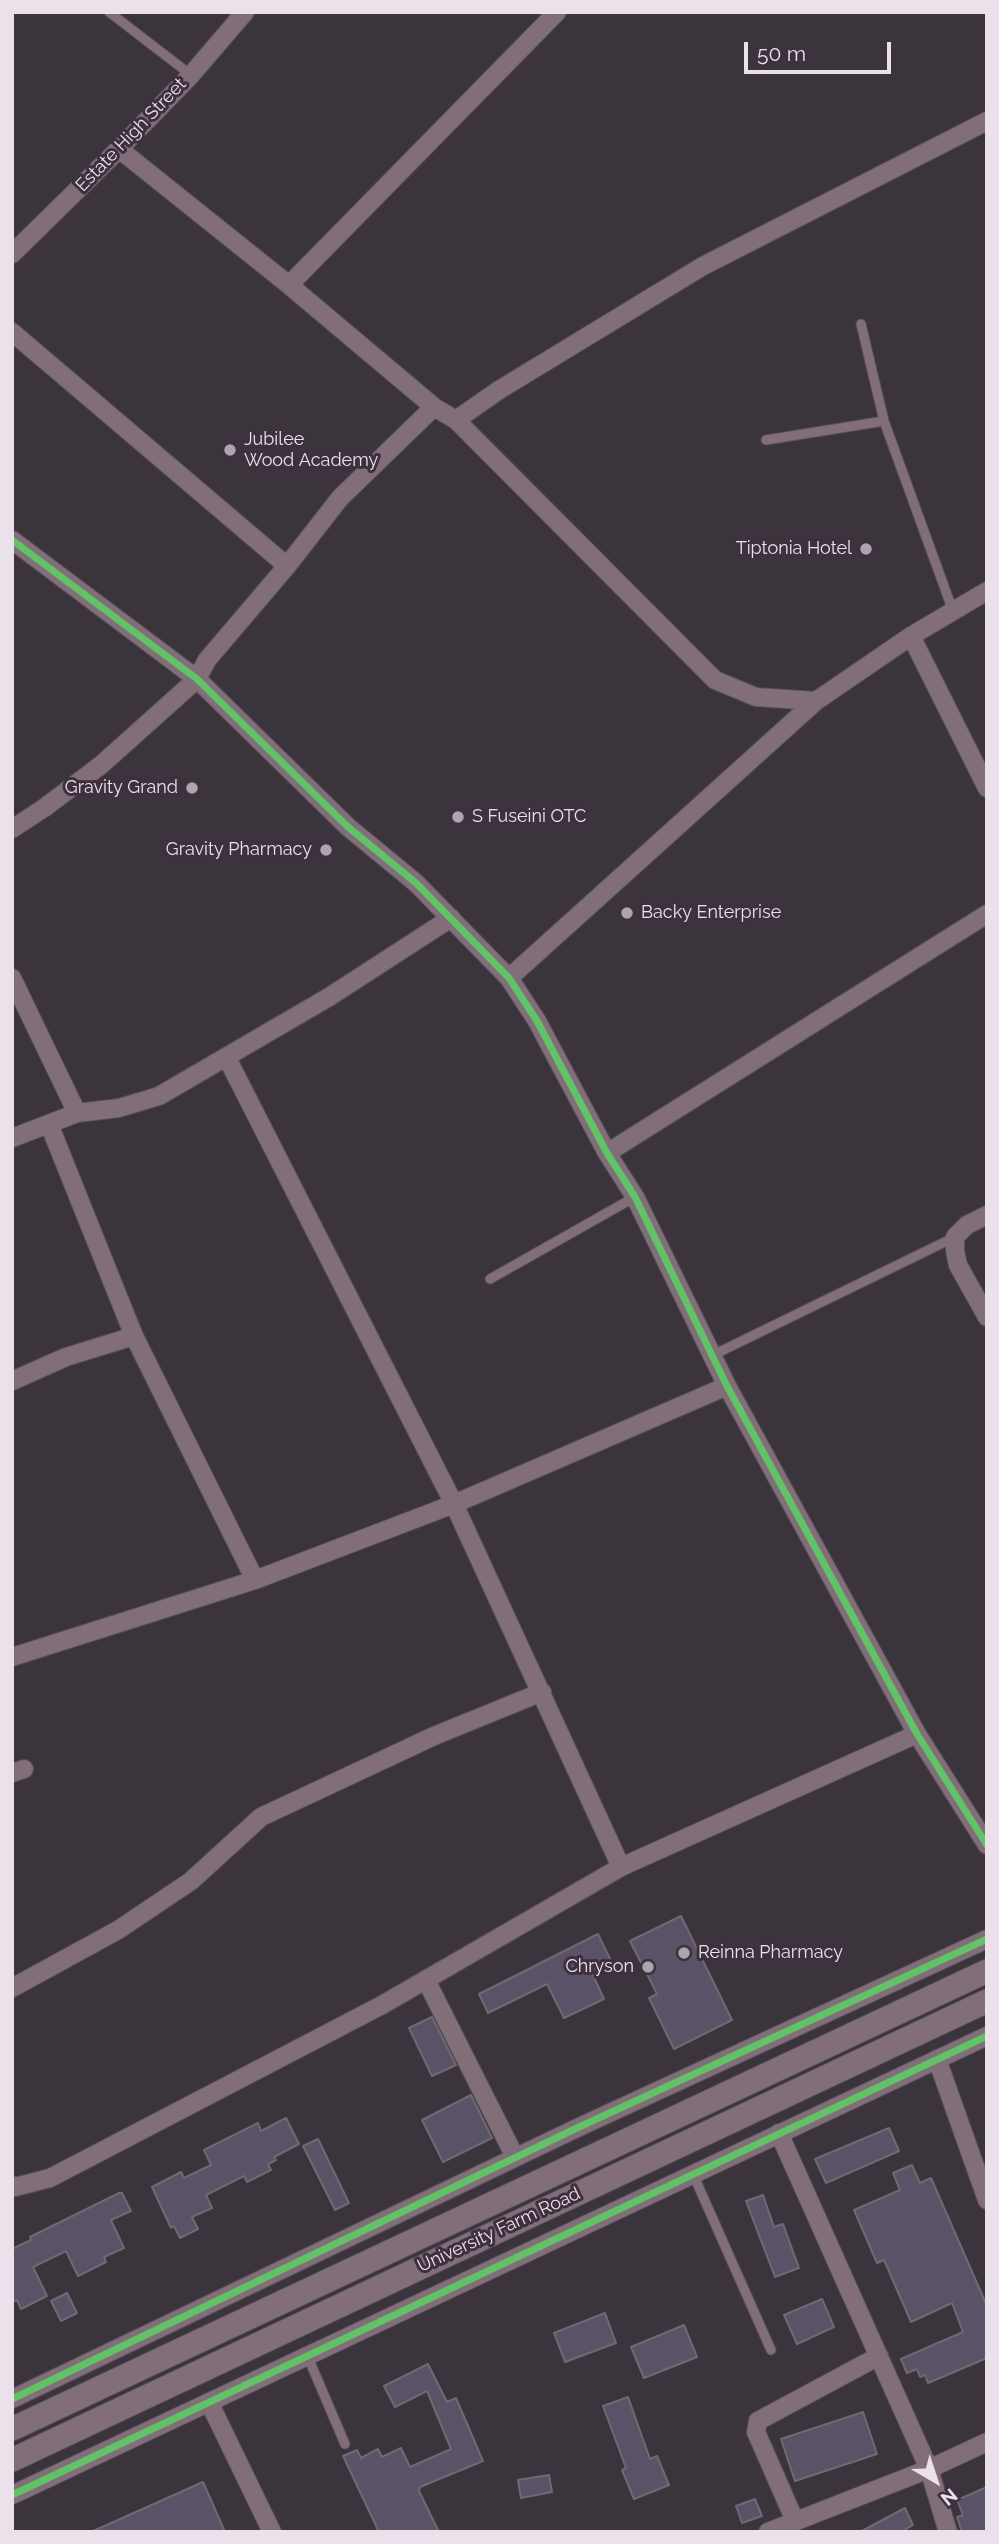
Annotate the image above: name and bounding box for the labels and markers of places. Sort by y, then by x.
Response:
place label: Jubilee Wood Academy [244,429,378,472]
marker: Jubilee Wood Academy [222,442,238,458]
place label: Tiptonia Hotel [736,538,852,560]
marker: Tiptonia Hotel [858,541,874,557]
place label: Gravity Grand [65,777,178,799]
marker: Gravity Grand [184,780,200,796]
place label: S Fuseini OTC [472,806,586,828]
marker: S Fuseini OTC [450,809,466,825]
place label: Gravity Pharmacy [166,839,312,861]
marker: Gravity Pharmacy [318,842,334,858]
place label: Backy Enterprise [641,902,781,924]
marker: Backy Enterprise [619,905,635,921]
place label: Reinna Pharmacy [698,1942,843,1964]
marker: Reinna Pharmacy [676,1945,692,1961]
place label: Chryson [565,1956,634,1978]
marker: Chryson [640,1959,656,1975]

